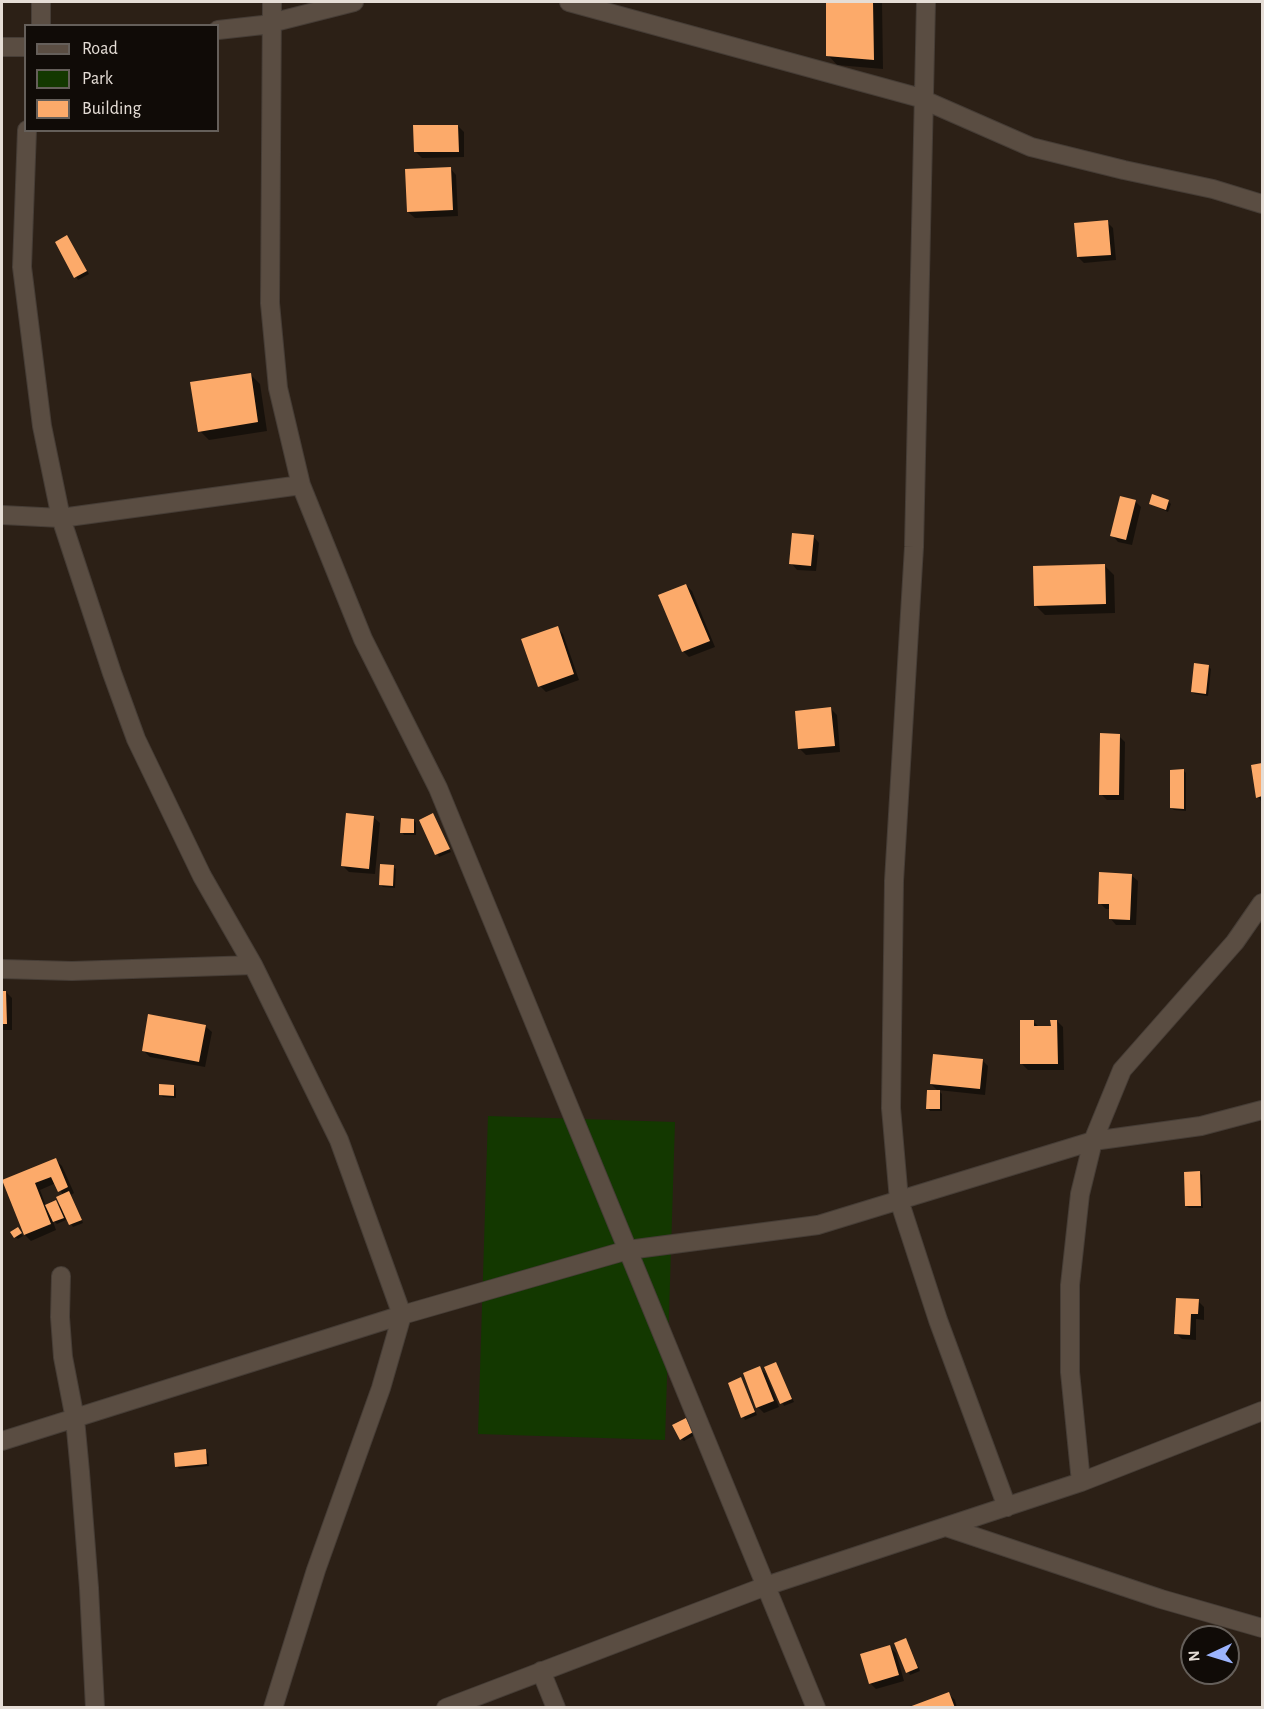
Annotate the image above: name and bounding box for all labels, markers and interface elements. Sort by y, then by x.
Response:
legend [24,24,219,132]
text: Road [82,40,118,58]
text: Park [82,70,113,88]
text: Building [82,100,141,118]
north arrow [1180,1625,1240,1685]
text: N [1186,1650,1202,1662]

